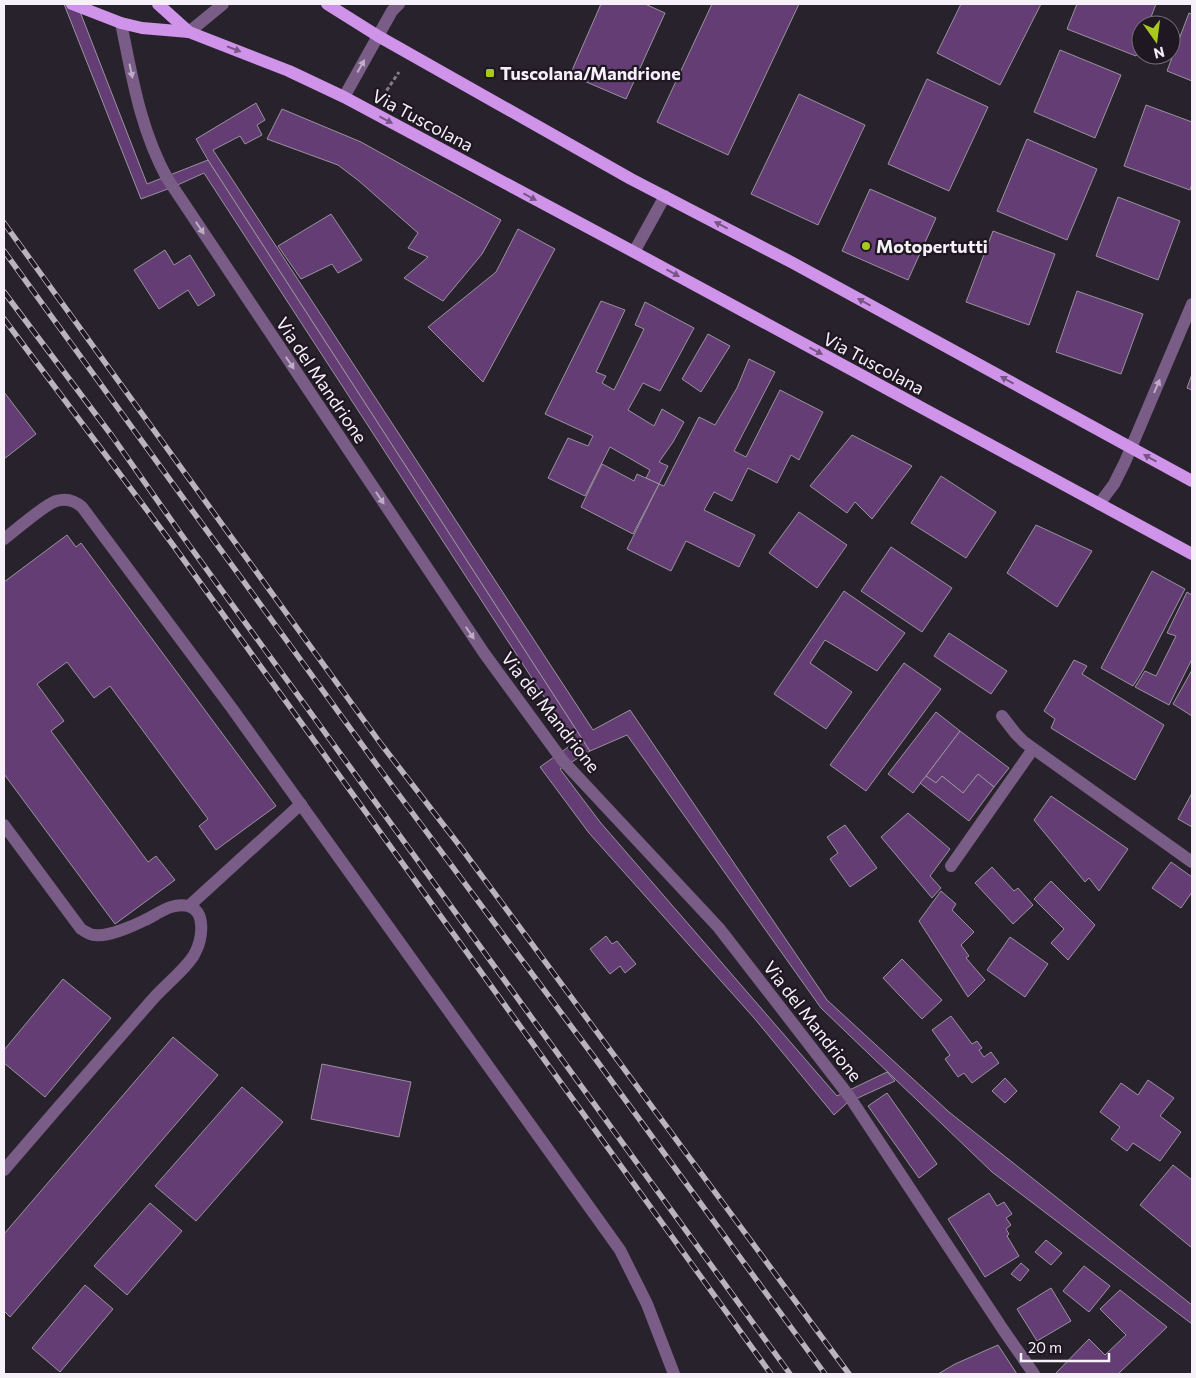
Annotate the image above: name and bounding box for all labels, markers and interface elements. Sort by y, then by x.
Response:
north arrow [1131,15,1181,65]
text: N [1152,44,1166,63]
one-way arrow [227,46,241,54]
one-way arrow [357,59,365,74]
place label: Tuscolana/Mandrione [500,62,681,84]
one-way arrow [127,63,135,79]
marker: Tuscolana/Mandrione [484,67,496,79]
street label: Via Tuscolana [369,84,477,156]
one-way arrow [379,116,394,124]
one-way arrow [523,193,537,201]
one-way arrow [195,221,205,234]
one-way arrow [714,221,728,229]
place label: Motopertutti [876,235,988,257]
marker: Motopertutti [860,240,872,252]
one-way arrow [666,269,681,277]
one-way arrow [857,298,872,306]
street label: Via del Mandrione [272,313,372,447]
street label: Via Tuscolana [820,327,928,399]
one-way arrow [808,347,823,355]
one-way arrow [285,356,295,370]
one-way arrow [999,376,1014,384]
one-way arrow [1153,379,1161,393]
one-way arrow [1143,453,1156,462]
one-way arrow [375,491,385,505]
one-way arrow [465,627,475,640]
street label: Via del Mandrione [497,647,605,777]
street label: Via del Mandrione [759,956,867,1086]
scale bar [1021,1330,1108,1362]
text: 20 m [1028,1338,1062,1356]

